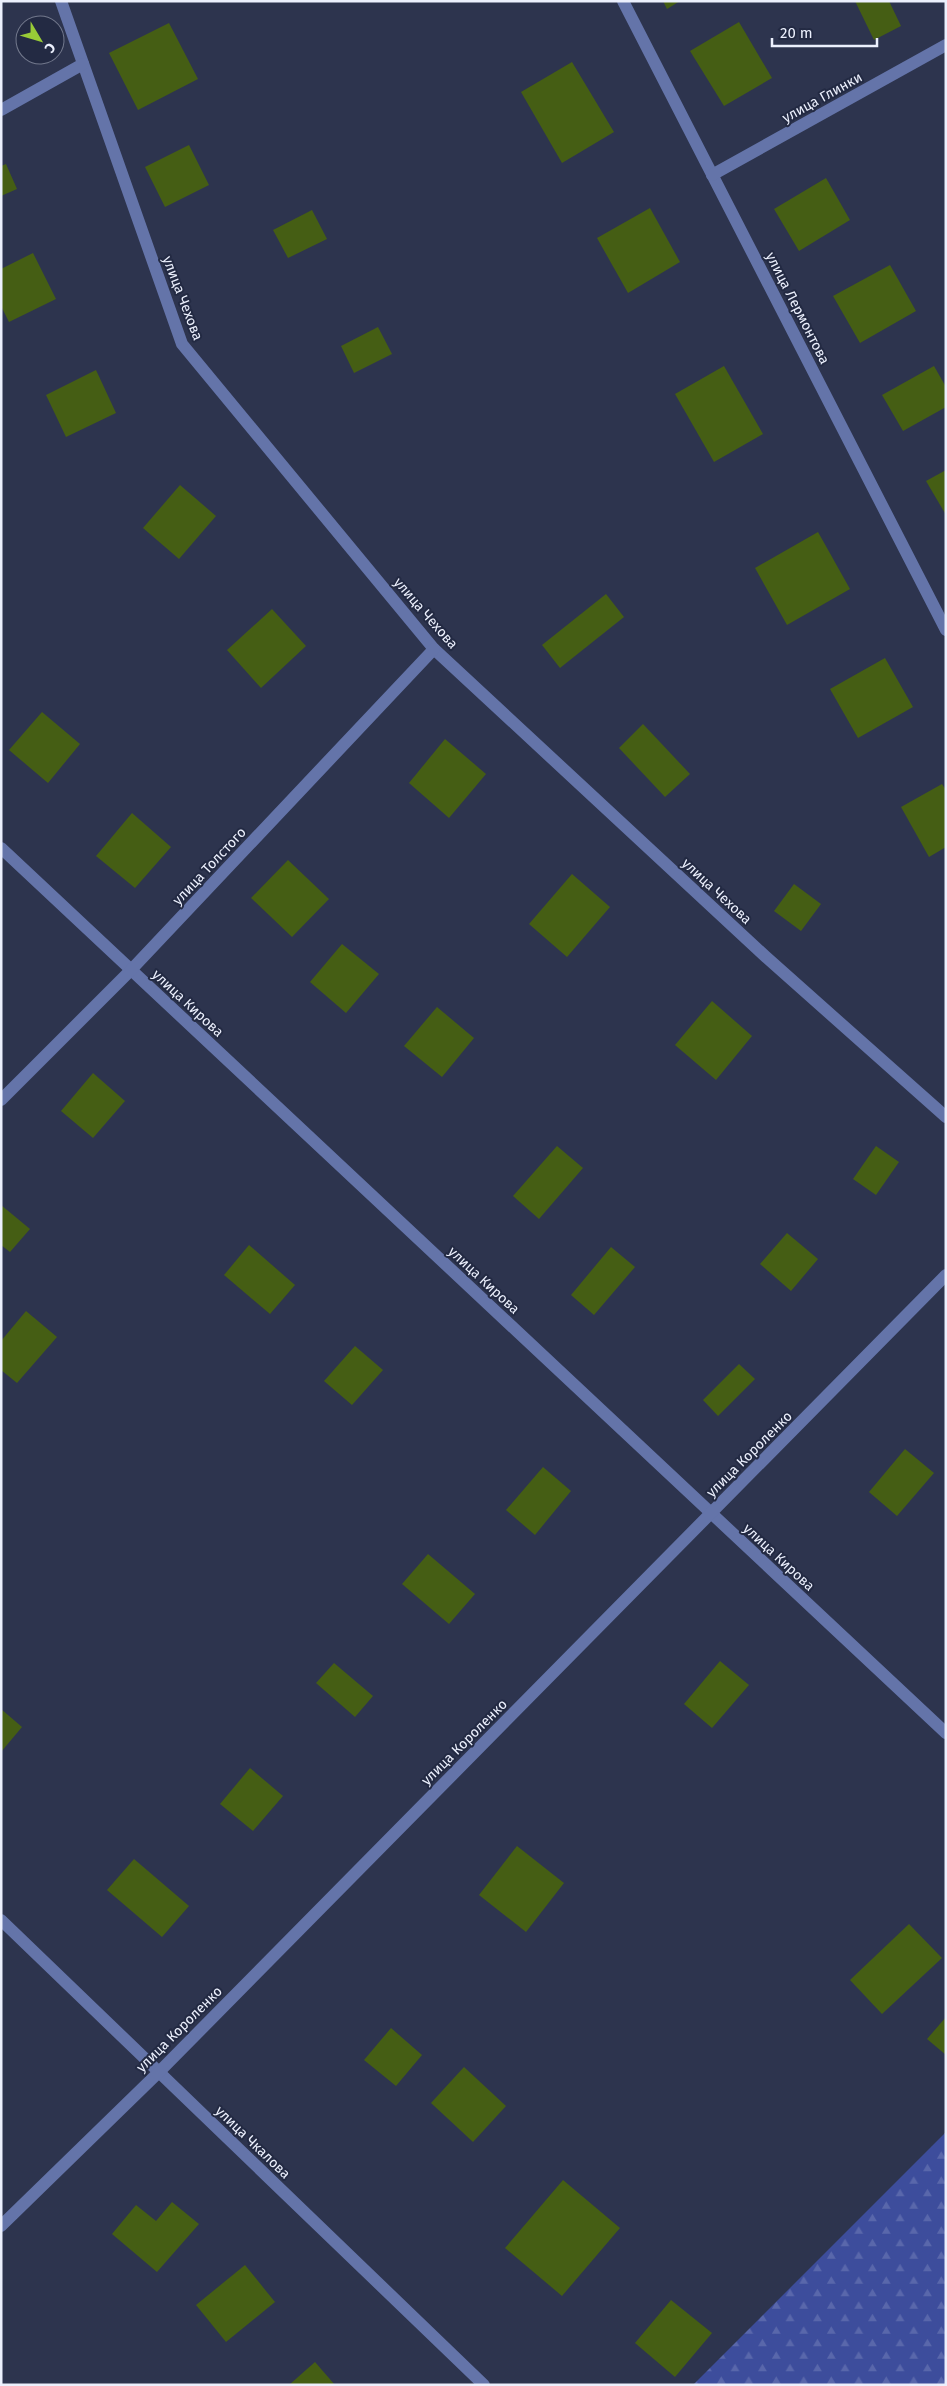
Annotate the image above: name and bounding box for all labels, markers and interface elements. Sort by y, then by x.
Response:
north arrow [15,15,65,65]
scale bar [772,15,877,47]
text: 20 m [780,24,813,42]
text: С [41,39,59,56]
street label: улица Глинки [779,68,865,126]
street label: улица Лермонтова [762,249,833,367]
street label: улица Чехова [159,254,206,343]
street label: улица Чехова [390,574,461,652]
street label: улица Толстого [169,824,250,909]
street label: улица Чехова [678,855,755,928]
street label: улица Кирова [148,966,227,1041]
street label: улица Кирова [444,1243,523,1318]
street label: улица Короленко [703,1408,796,1501]
street label: улица Кирова [739,1520,818,1595]
street label: улица Короленко [418,1696,511,1789]
street label: улица Короленко [133,1983,226,2076]
street label: улица Чкалова [212,2102,294,2182]

